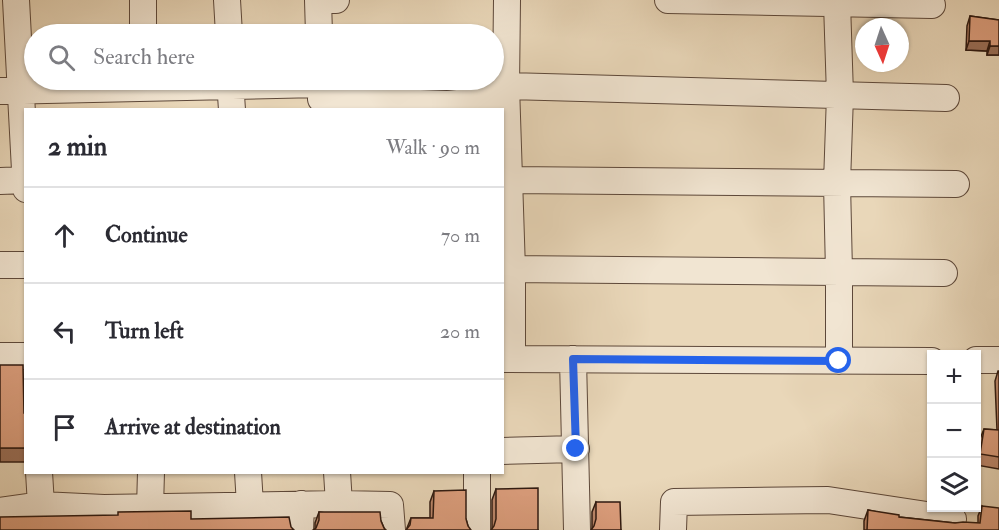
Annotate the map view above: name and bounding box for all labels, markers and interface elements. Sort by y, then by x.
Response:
north arrow [855,18,909,72]
search box [24,24,504,90]
icon: search [45,41,78,74]
text: Search here [93,43,195,71]
text: 2 min [48,131,107,163]
text: Walk · 90 m [386,135,480,160]
icon: ahead [48,219,81,252]
text: Continue [105,221,188,249]
text: 70 m [441,223,480,248]
icon: left [48,315,81,348]
text: Turn left [105,317,184,345]
text: 20 m [440,319,480,344]
route start [825,347,851,373]
map controls [927,350,981,512]
button: + [927,350,981,404]
button: − [927,404,981,458]
icon: arrive [48,411,81,444]
text: Arrive at destination [105,413,281,441]
route end [562,435,588,461]
button: layers [927,458,981,512]

